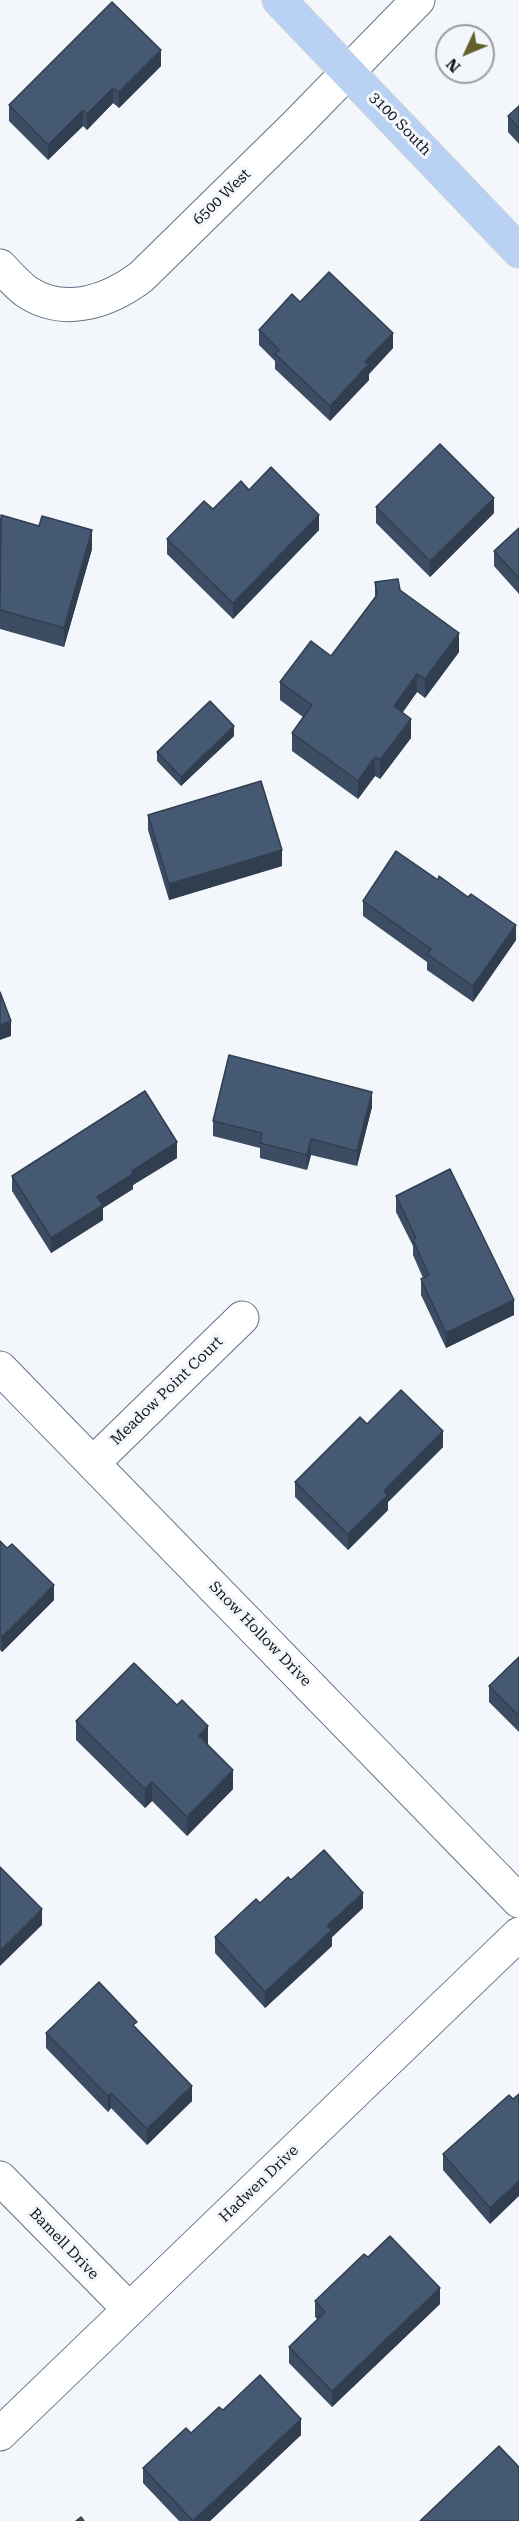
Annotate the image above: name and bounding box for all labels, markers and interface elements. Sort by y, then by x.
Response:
north arrow [435,24,495,84]
text: N [442,54,464,77]
street label: 3100 South [365,89,435,159]
street label: 6500 West [190,165,254,229]
street label: Meadow Point Court [107,1333,227,1449]
street label: Snow Hollow Drive [205,1578,315,1690]
street label: Hadwen Drive [216,2142,302,2226]
street label: Bamell Drive [26,2205,102,2283]

